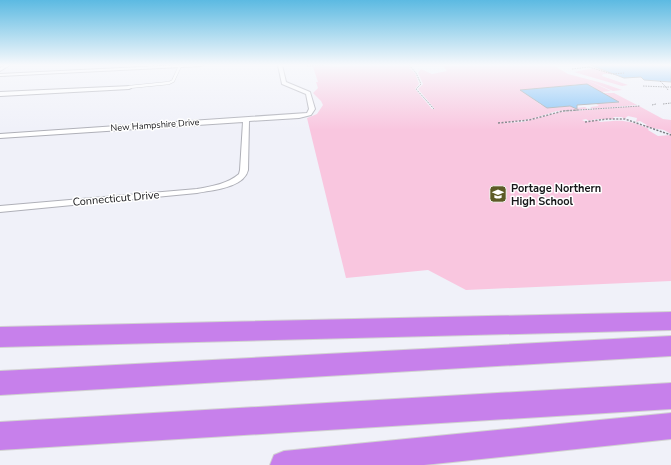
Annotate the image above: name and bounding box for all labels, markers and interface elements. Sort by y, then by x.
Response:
street label: New Hampshire Drive [110,116,200,134]
place label: Portage Northern High School [511,181,601,209]
school or university icon: Portage Northern High School [488,184,508,204]
street label: Connecticut Drive [72,187,160,210]

